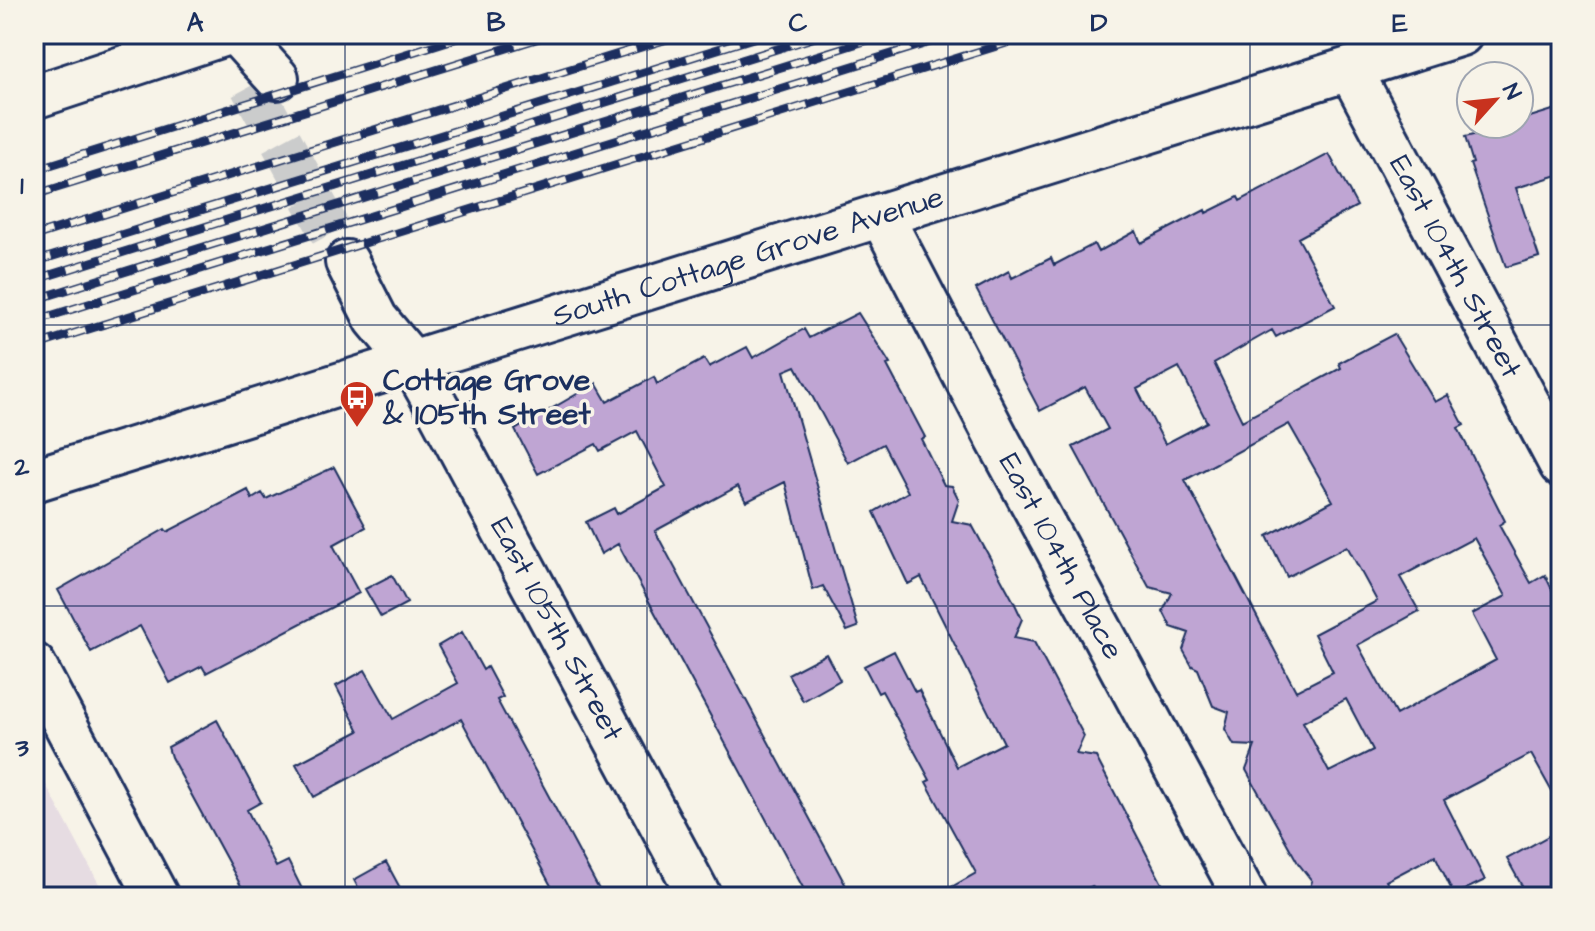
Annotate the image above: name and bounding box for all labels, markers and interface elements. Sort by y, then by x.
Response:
text: A [187,5,204,41]
text: B [487,5,506,41]
text: C [789,5,808,41]
text: D [1091,5,1108,41]
text: E [1392,5,1408,41]
north arrow [1455,60,1535,140]
text: N [1495,78,1529,105]
street label: East 104th Street [1379,148,1532,386]
text: 1 [20,168,24,204]
street label: South Cottage Grove Avenue [547,176,949,338]
place label: Cottage Grove & 105th Street [382,360,592,436]
bus stop icon: Cottage Grove & 105th Street [338,379,376,429]
street label: East 104th Place [988,446,1134,667]
text: 2 [14,449,30,485]
street label: East 105th Street [480,510,634,749]
text: 3 [14,730,29,766]

